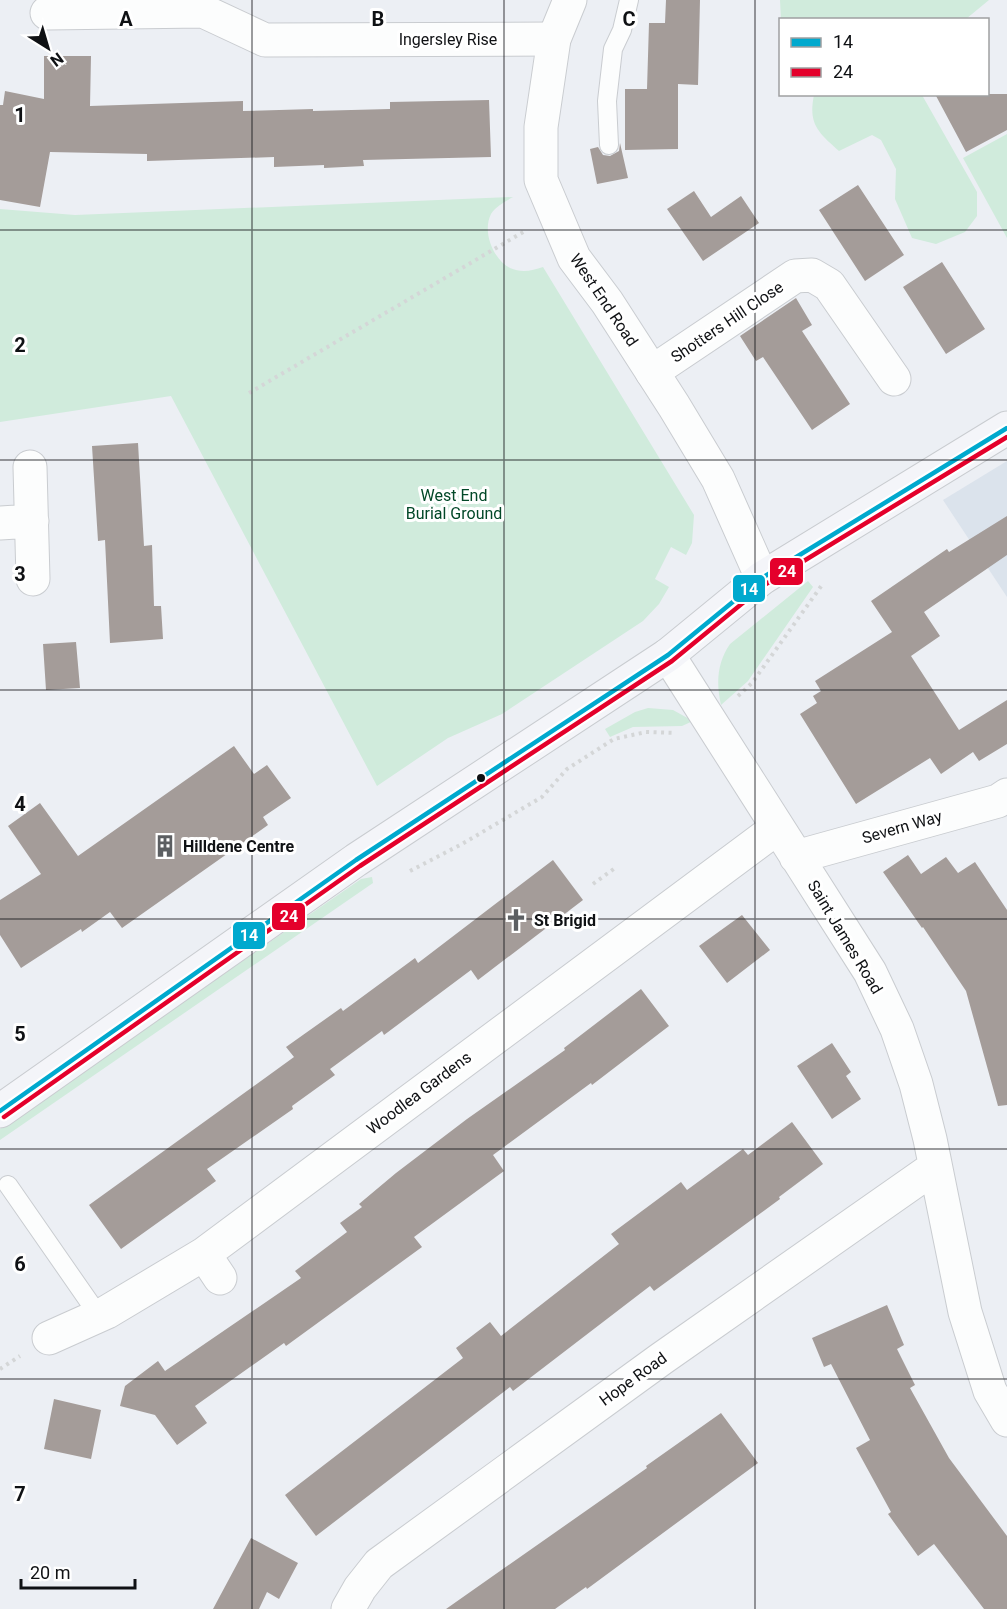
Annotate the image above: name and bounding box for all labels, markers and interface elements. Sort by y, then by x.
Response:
text: A [119,7,133,31]
text: B [372,7,384,31]
text: C [622,7,636,31]
north arrow [18,18,78,78]
legend [779,18,989,96]
street label: Ingersley Rise [399,30,497,49]
text: 14 [833,31,853,52]
text: N [46,49,67,71]
text: 24 [833,61,853,82]
text: 1 [14,103,26,127]
street label: West End Road [566,250,642,350]
street label: Shotters Hill Close [667,277,787,367]
text: 2 [14,333,26,357]
park label: West End Burial Ground [406,486,502,523]
line badge: 24 [769,557,804,586]
text: 3 [14,562,26,586]
text: 24 [778,562,796,581]
line badge: 14 [732,574,766,603]
text: 14 [740,580,758,599]
unlabelled marker [475,772,487,784]
text: 4 [14,792,26,816]
street label: Severn Way [860,806,945,847]
building icon: Hilldene Centre [152,833,178,859]
place label: Hilldene Centre [183,837,294,856]
street label: Saint James Road [804,877,886,997]
line badge: 24 [271,902,306,931]
text: 24 [280,907,298,926]
church icon: St Brigid [503,907,529,933]
place label: St Brigid [534,911,596,930]
line badge: 14 [232,921,266,950]
text: 14 [240,926,258,945]
text: 5 [14,1022,26,1046]
street label: Woodlea Gardens [363,1048,475,1138]
text: 6 [14,1252,26,1276]
street label: Hope Road [596,1348,670,1410]
text: 7 [14,1482,26,1506]
scale bar [21,1552,135,1590]
text: 20 m [30,1562,70,1583]

